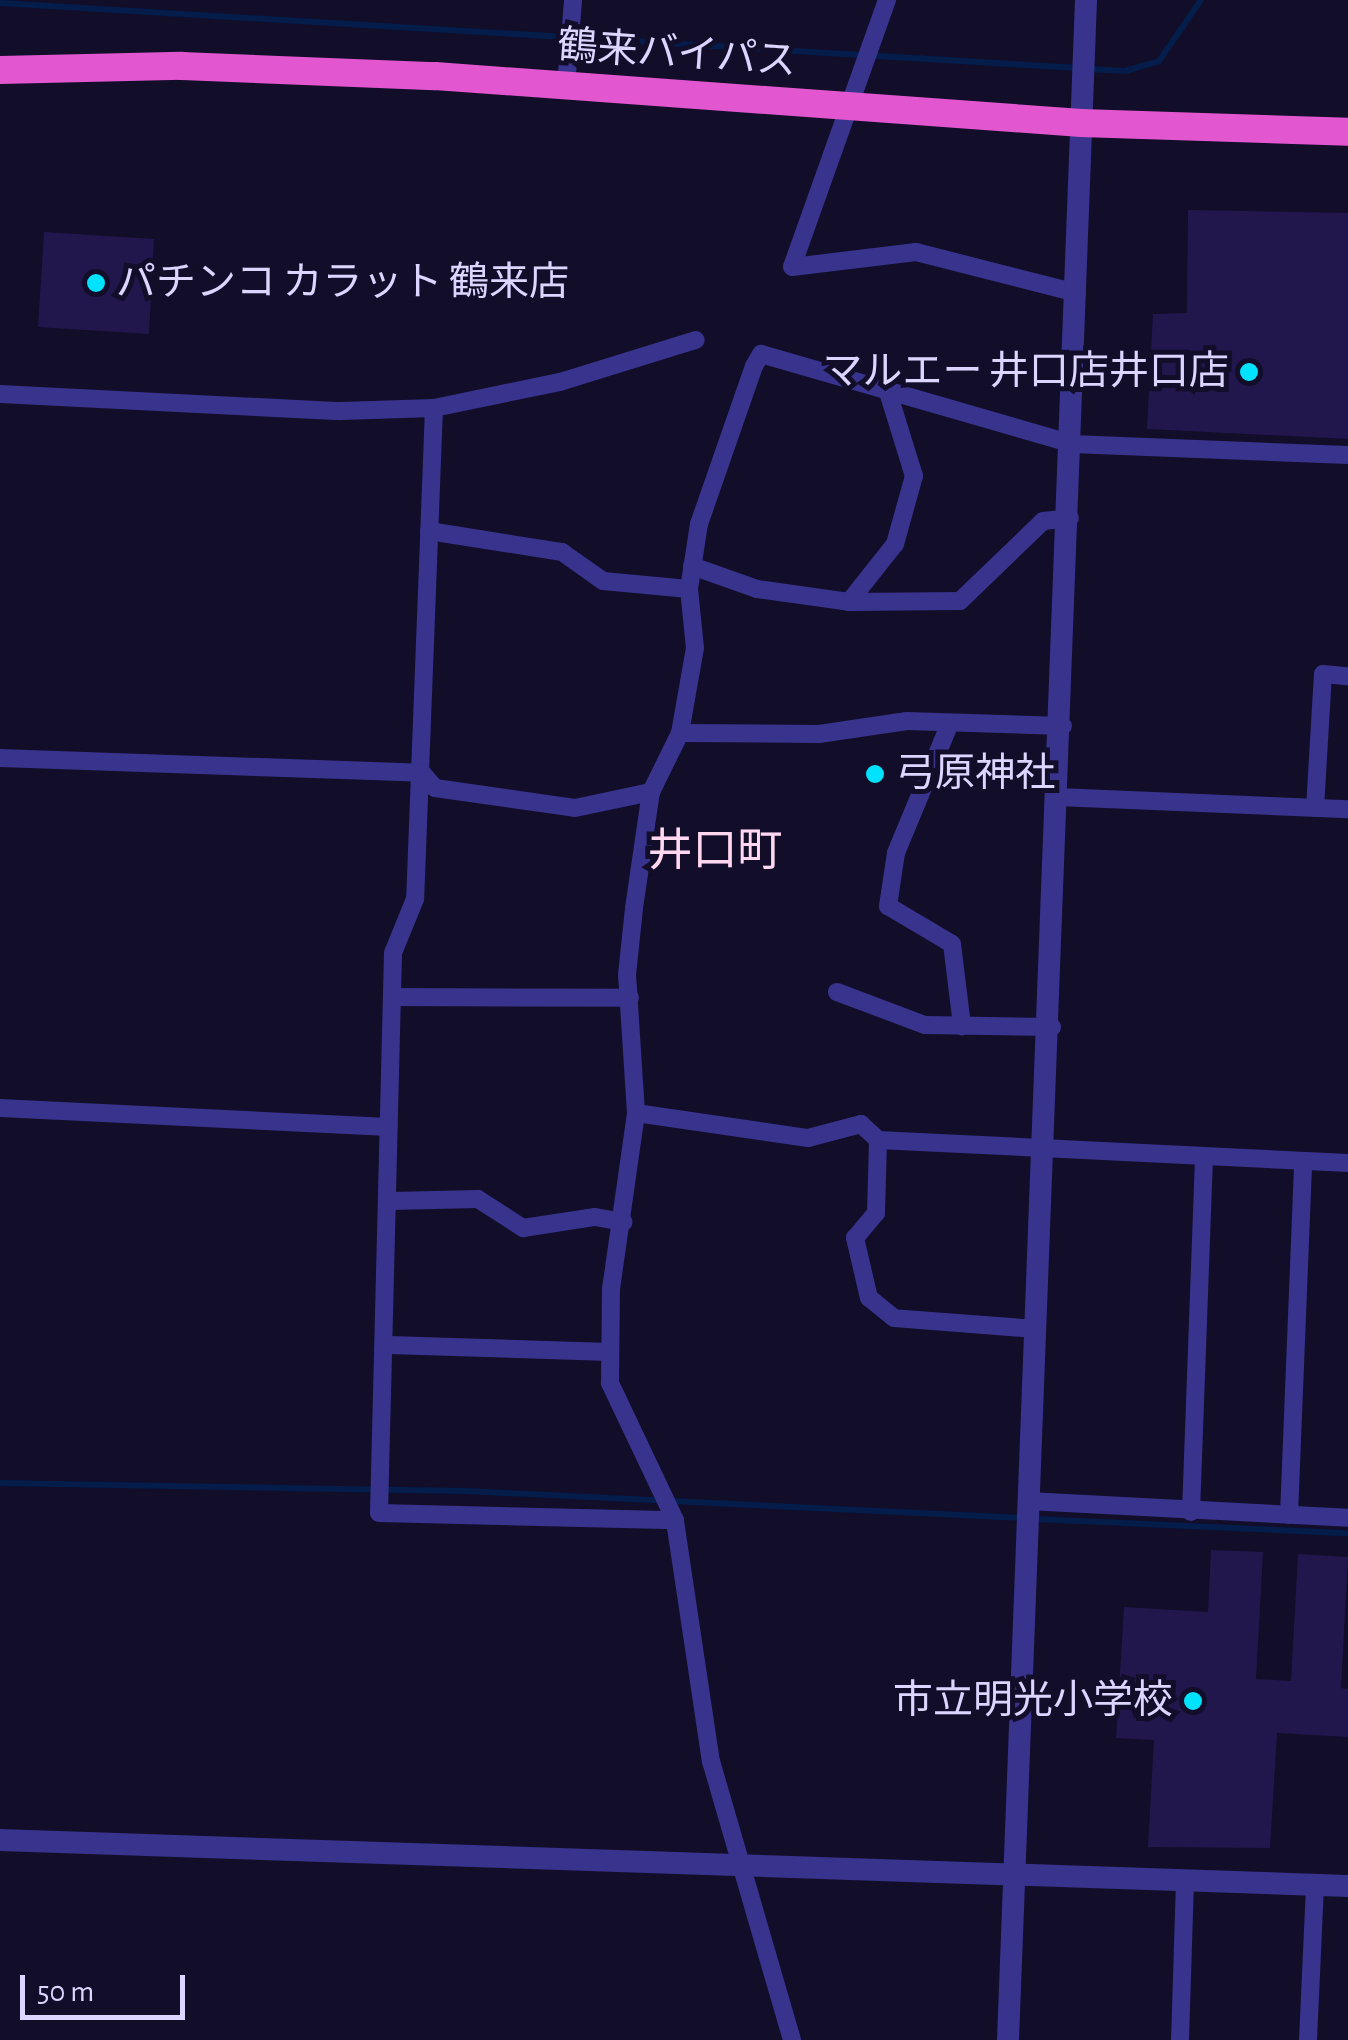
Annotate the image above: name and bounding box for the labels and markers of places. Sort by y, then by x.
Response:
place label: パチンコ カラット 鶴来店 [116,259,569,307]
marker: パチンコ カラット 鶴来店 [85,272,107,294]
place label: マルエー 井口店井口店 [822,348,1229,396]
marker: マルエー 井口店井口店 [1238,361,1260,383]
place label: 弓原神社 [895,750,1055,798]
marker: 弓原神社 [864,763,886,785]
place label: 市立明光小学校 [893,1677,1173,1725]
marker: 市立明光小学校 [1182,1690,1204,1712]

